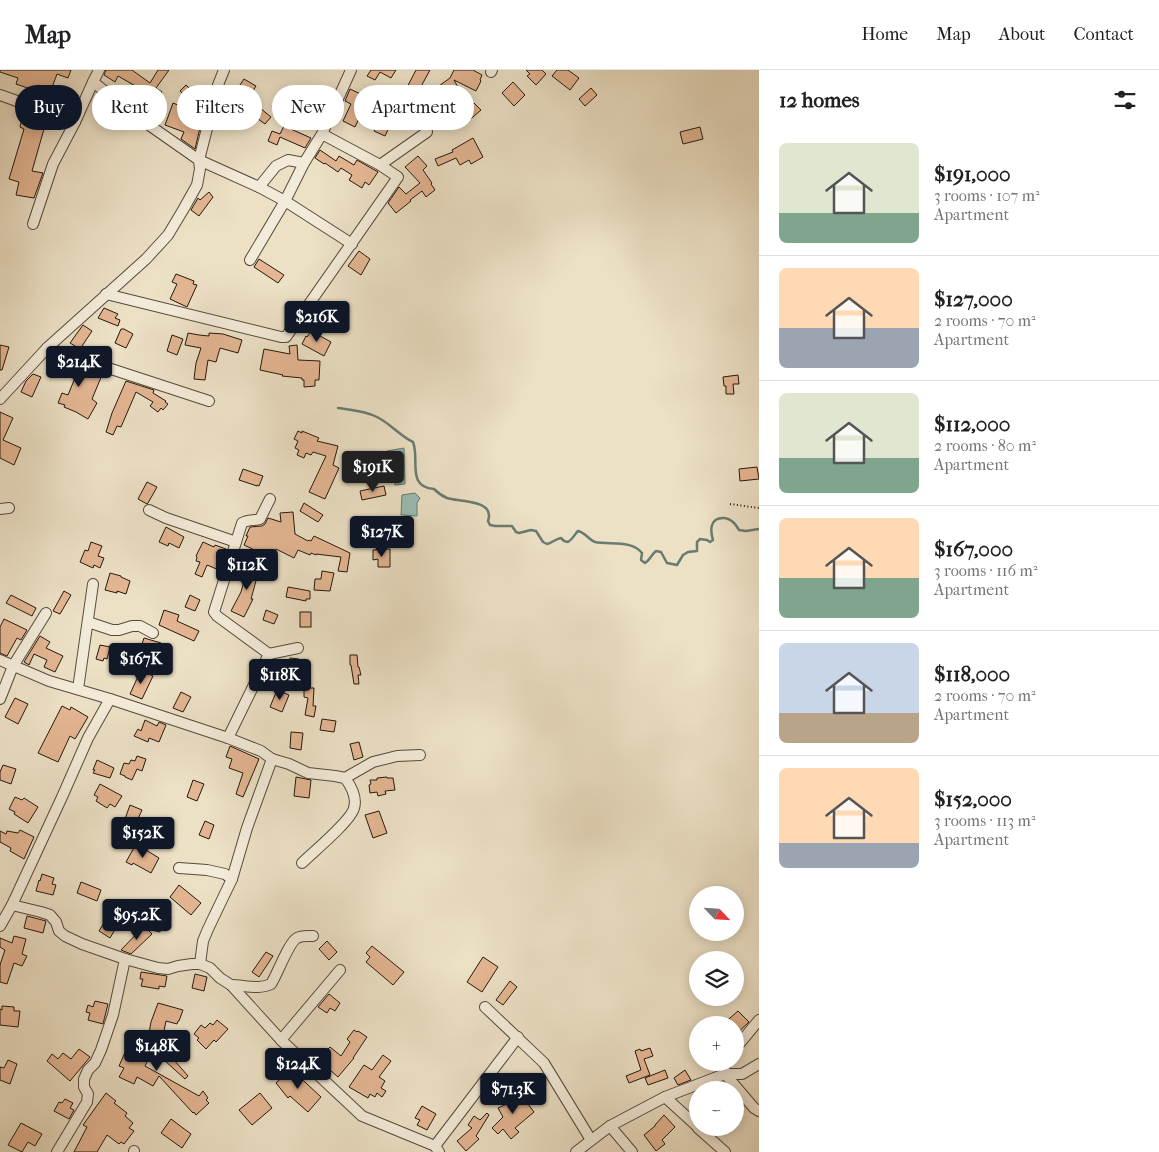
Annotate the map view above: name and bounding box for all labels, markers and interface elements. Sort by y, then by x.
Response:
text: Map [25,21,71,49]
text: Home [861,24,908,45]
text: Map [936,24,971,45]
text: About [999,24,1045,45]
text: Contact [1073,24,1134,45]
chip: Buy [15,85,82,130]
chip: Rent [92,85,167,130]
chip: Filters [177,85,262,130]
chip: New [272,85,344,130]
chip: Apartment [354,85,474,130]
icon: filters [1111,86,1139,114]
text: 12 homes [779,88,860,112]
text: $191,000 [934,162,1011,186]
icon: home [819,163,879,223]
text: 3 rooms · 107 m² [934,186,1040,205]
text: Apartment [934,205,1009,224]
text: $127,000 [934,287,1013,311]
icon: home [819,288,879,348]
pin: $216K [282,300,352,343]
text: $216K [296,307,338,326]
text: 2 rooms · 70 m² [934,311,1036,330]
text: Apartment [934,330,1009,349]
pin: $214K [44,346,114,388]
text: $214K [57,352,101,371]
text: $112,000 [934,412,1010,436]
icon: home [819,413,879,473]
text: 2 rooms · 80 m² [934,436,1036,455]
pin: $191K [338,450,408,493]
text: Apartment [934,455,1009,474]
text: $191K [353,457,393,476]
pin: $127K [347,516,417,558]
text: $127K [361,522,403,541]
text: $167,000 [934,537,1013,561]
icon: home [819,538,879,598]
pin: $112K [212,548,282,591]
text: $112K [227,555,267,574]
text: 3 rooms · 116 m² [934,561,1037,580]
text: Apartment [934,580,1009,599]
pin: $167K [106,642,176,685]
text: $167K [120,649,162,668]
pin: $118K [245,658,315,701]
text: $118,000 [934,662,1010,686]
icon: home [819,663,879,723]
text: $118K [260,665,300,684]
text: 2 rooms · 70 m² [934,686,1036,705]
text: Apartment [934,705,1009,724]
text: $152,000 [934,787,1012,811]
icon: home [819,788,879,848]
text: 3 rooms · 113 m² [934,811,1035,830]
pin: $152K [108,816,178,859]
text: $152K [122,823,164,842]
text: Apartment [934,830,1009,849]
north arrow [689,886,744,941]
map controls [689,886,744,1136]
pin: $95.2K [96,898,178,941]
text: $95.2K [113,905,161,924]
button: layers [689,951,744,1006]
button: + [689,1016,744,1071]
pin: $148K [122,1030,192,1072]
text: $148K [135,1036,179,1055]
pin: $124K [263,1048,333,1090]
text: $124K [276,1054,320,1073]
pin: $71.3K [472,1072,554,1115]
text: $71.3K [491,1079,535,1098]
button: − [689,1081,744,1136]

